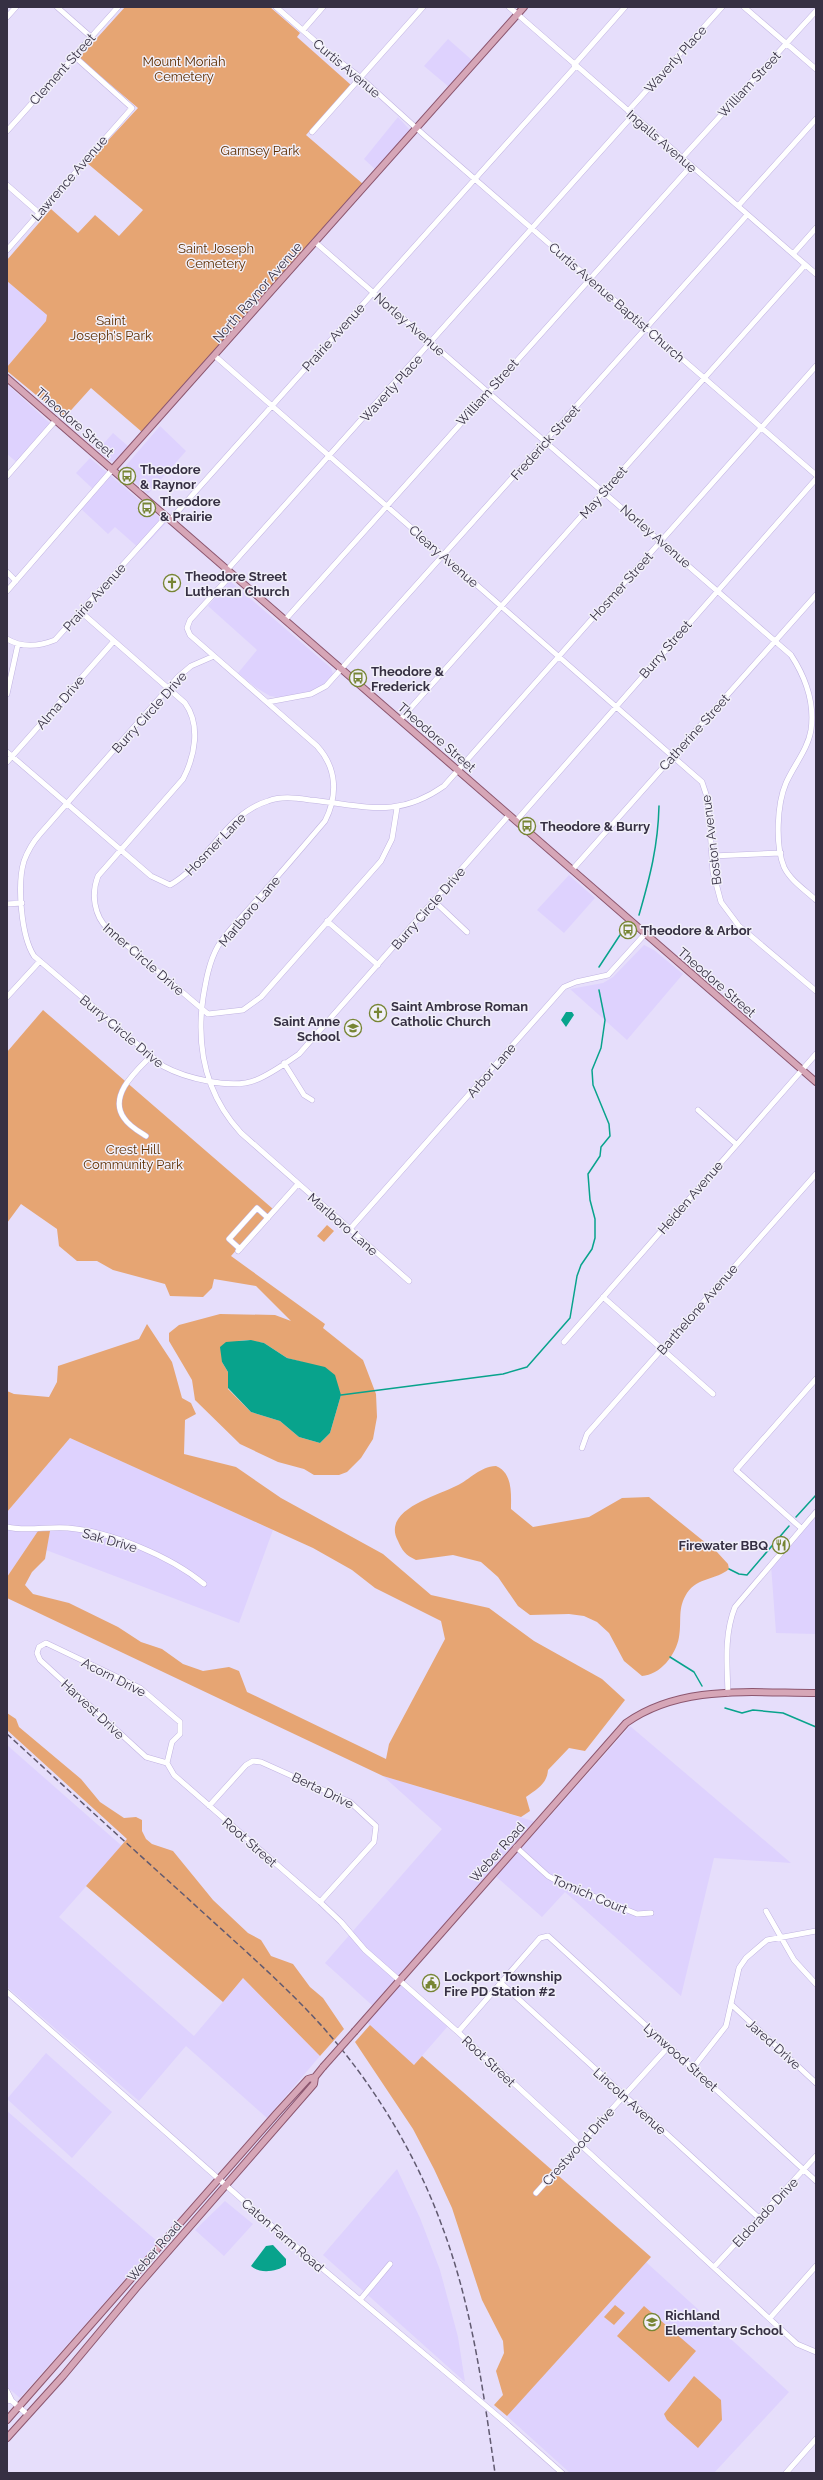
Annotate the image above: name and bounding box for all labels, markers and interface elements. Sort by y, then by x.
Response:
street label: Waverly Place [641,22,710,96]
street label: Clement Street [26,30,99,108]
street label: Curtis Avenue [310,36,384,101]
street label: William Street [715,48,784,120]
park label: Mount Moriah Cemetery [142,54,226,84]
street label: Ingalls Avenue [624,107,700,176]
street label: Lawrence Avenue [28,132,111,224]
park label: Garnsey Park [221,143,300,158]
street label: North Raynor Avenue [210,239,305,346]
street label: Curtis Avenue Baptist Church [546,239,687,365]
park label: Saint Joseph Cemetery [178,241,254,271]
street label: Norley Avenue [371,290,448,359]
street label: Prairie Avenue [299,300,368,374]
park label: Saint Joseph's Park [70,313,152,343]
street label: Waverly Place [357,351,426,425]
street label: William Street [453,355,522,429]
street label: Theodore Street [33,385,117,461]
street label: Frederick Street [508,401,583,483]
place label: Theodore & Raynor [140,462,201,492]
street label: May Street [577,463,631,522]
bus stop icon: Theodore & Raynor [117,466,137,486]
place label: Theodore & Prairie [160,494,221,524]
bus stop icon: Theodore & Prairie [137,498,157,518]
street label: Norley Avenue [617,502,694,571]
street label: Cleary Avenue [406,522,482,591]
street label: Hosmer Street [587,549,656,624]
street label: Prairie Avenue [60,560,129,634]
place label: Theodore Street Lutheran Church [185,569,290,599]
church icon: Theodore Street Lutheran Church [162,573,182,593]
street label: Burry Street [636,617,695,681]
place label: Theodore & Frederick [371,664,445,694]
street label: Burry Circle Drive [109,668,190,756]
bus stop icon: Theodore & Frederick [348,668,368,688]
street label: Alma Drive [33,672,88,732]
street label: Catherine Street [656,691,733,774]
street label: Theodore Street [395,700,479,776]
street label: Boston Avenue [698,794,724,886]
street label: Hosmer Lane [182,810,249,879]
bus stop icon: Theodore & Burry [517,816,537,836]
place label: Theodore & Burry [540,819,650,834]
street label: Burry Circle Drive [389,864,468,953]
street label: Marlboro Lane [215,873,284,950]
street label: Inner Circle Drive [100,920,187,999]
bus stop icon: Theodore & Arbor [618,920,638,940]
place label: Theodore & Arbor [641,923,752,938]
street label: Theodore Street [675,945,759,1021]
street label: Burry Circle Drive [77,992,167,1071]
place label: Saint Ambrose Roman Catholic Church [391,999,528,1029]
church icon: Saint Ambrose Roman Catholic Church [368,1003,388,1023]
place label: Saint Anne School [274,1014,341,1044]
school or university icon: Saint Anne School [343,1018,363,1038]
street label: Arbor Lane [464,1040,519,1100]
park label: Crest Hill Community Park [83,1142,183,1172]
street label: Heiden Avenue [655,1157,726,1237]
street label: Marlboro Lane [305,1190,381,1259]
street label: Barthelone Avenue [654,1261,741,1358]
street label: Sak Drive [81,1526,139,1556]
restaurant icon: Firewater BBQ [771,1535,791,1555]
place label: Firewater BBQ [679,1538,768,1553]
street label: Acorn Drive [79,1655,149,1700]
street label: Harvest Drive [58,1676,127,1743]
street label: Berta Drive [290,1769,356,1812]
street label: Root Street [219,1815,280,1871]
street label: Weber Road [467,1820,528,1885]
street label: Tomich Court [550,1872,630,1917]
place label: Lockport Township Fire PD Station #2 [444,1969,562,1999]
public building icon: Lockport Township Fire PD Station #2 [421,1973,441,1993]
street label: Jared Drive [744,2016,804,2073]
street label: Lynwood Street [641,2020,721,2095]
street label: Root Street [459,2033,519,2090]
street label: Lincoln Avenue [590,2065,669,2138]
street label: Crestwood Drive [539,2104,618,2188]
street label: Eldorado Drive [730,2174,801,2250]
street label: Caton Farm Road [239,2196,327,2275]
street label: Weber Road [124,2218,185,2284]
place label: Richland Elementary School [665,2308,784,2338]
school or university icon: Richland Elementary School [642,2312,662,2332]

